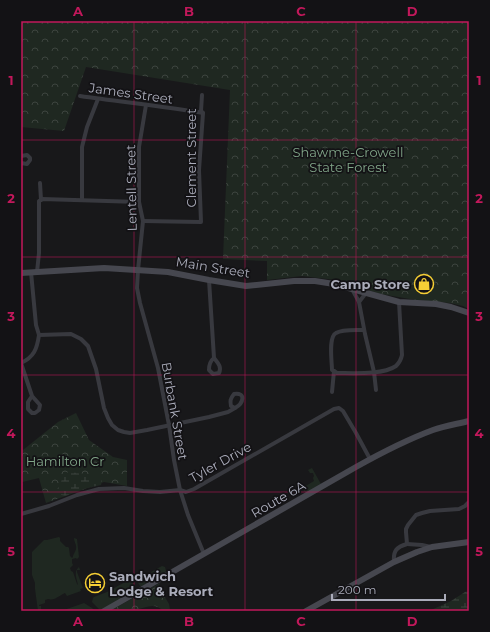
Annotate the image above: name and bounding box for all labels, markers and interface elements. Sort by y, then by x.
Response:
text: A [72,3,84,19]
text: B [184,3,194,19]
text: C [296,3,306,19]
text: D [407,3,418,19]
text: 1 [8,72,14,88]
text: 1 [476,72,482,88]
street label: James Street [87,79,174,107]
street label: Clement Street [183,109,199,208]
street label: Lentell Street [122,144,140,232]
park label: Shawme-Crowell State Forest [293,144,403,175]
text: 2 [7,190,15,206]
text: 2 [475,190,483,206]
street label: Main Street [175,253,251,281]
shop icon: Camp Store [413,273,435,295]
place label: Camp Store [330,276,410,292]
text: 3 [6,308,15,324]
text: 3 [474,308,483,324]
street label: Burbank Street [158,361,192,461]
text: 4 [7,425,16,441]
text: 4 [475,425,484,441]
street label: Tyler Drive [186,438,254,486]
park label: Hamilton Cr [26,453,104,469]
street label: Route 6A [248,477,309,521]
text: 5 [7,543,15,559]
text: 5 [475,543,483,559]
place label: Sandwich Lodge & Resort [109,568,213,599]
hotel icon: Sandwich Lodge & Resort [84,572,106,594]
scale bar [332,576,445,602]
text: 200 m [338,582,377,597]
text: A [72,613,84,629]
text: B [184,613,194,629]
text: C [296,613,306,629]
text: D [407,613,418,629]

